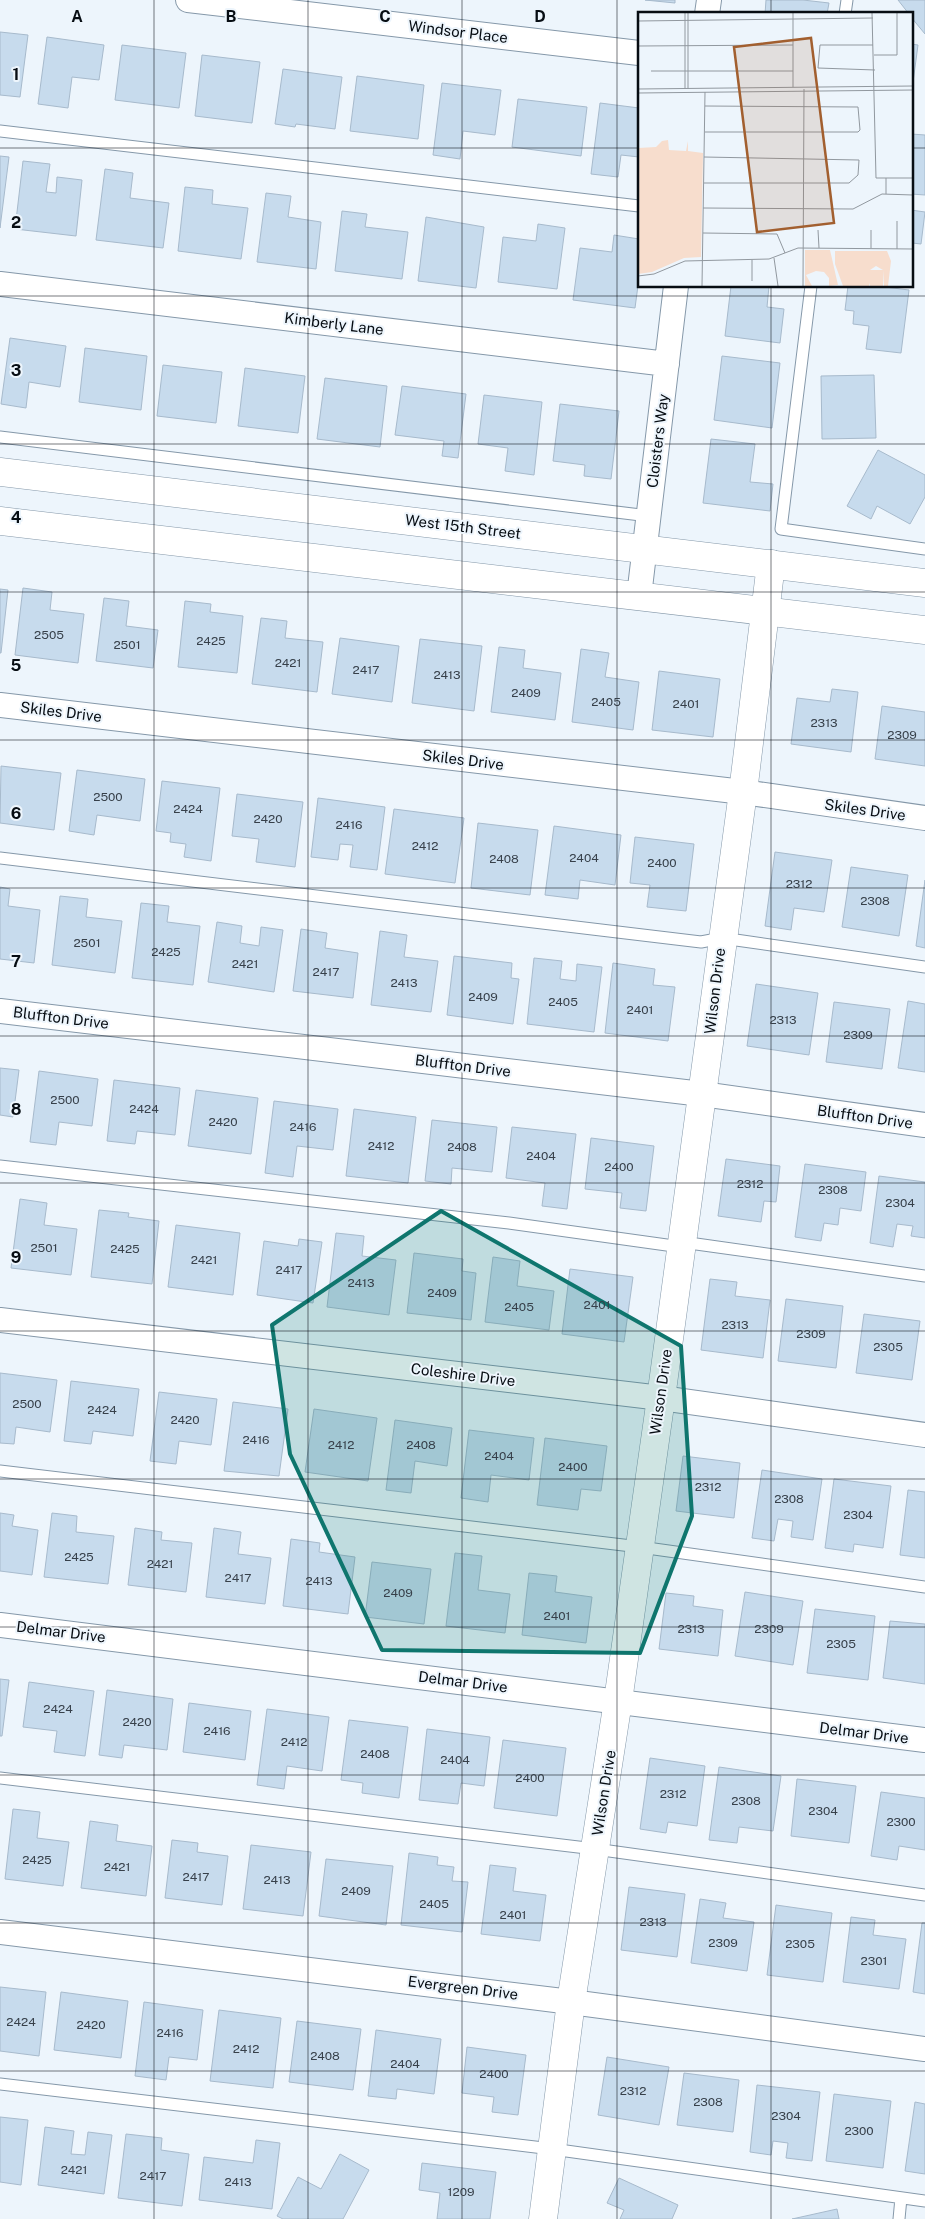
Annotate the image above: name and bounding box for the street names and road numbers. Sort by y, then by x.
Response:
street label: Windsor Place [407,17,509,46]
street label: Kimberly Lane [283,309,385,338]
street label: Cloisters Way [643,393,672,489]
street label: West 15th Street [404,511,522,542]
street label: Skiles Drive [19,698,103,725]
street label: Skiles Drive [421,746,505,773]
street label: Skiles Drive [823,795,907,824]
street label: Wilson Drive [701,947,728,1035]
street label: Bluffton Drive [12,1003,110,1032]
street label: Bluffton Drive [414,1051,512,1080]
street label: Bluffton Drive [816,1101,914,1132]
street label: Wilson Drive [646,1348,675,1436]
street label: Coleshire Drive [410,1360,516,1389]
street label: Delmar Drive [15,1618,107,1645]
street label: Delmar Drive [417,1668,509,1695]
street label: Delmar Drive [818,1719,910,1746]
street label: Wilson Drive [588,1749,619,1837]
street label: Evergreen Drive [407,1972,519,2003]

